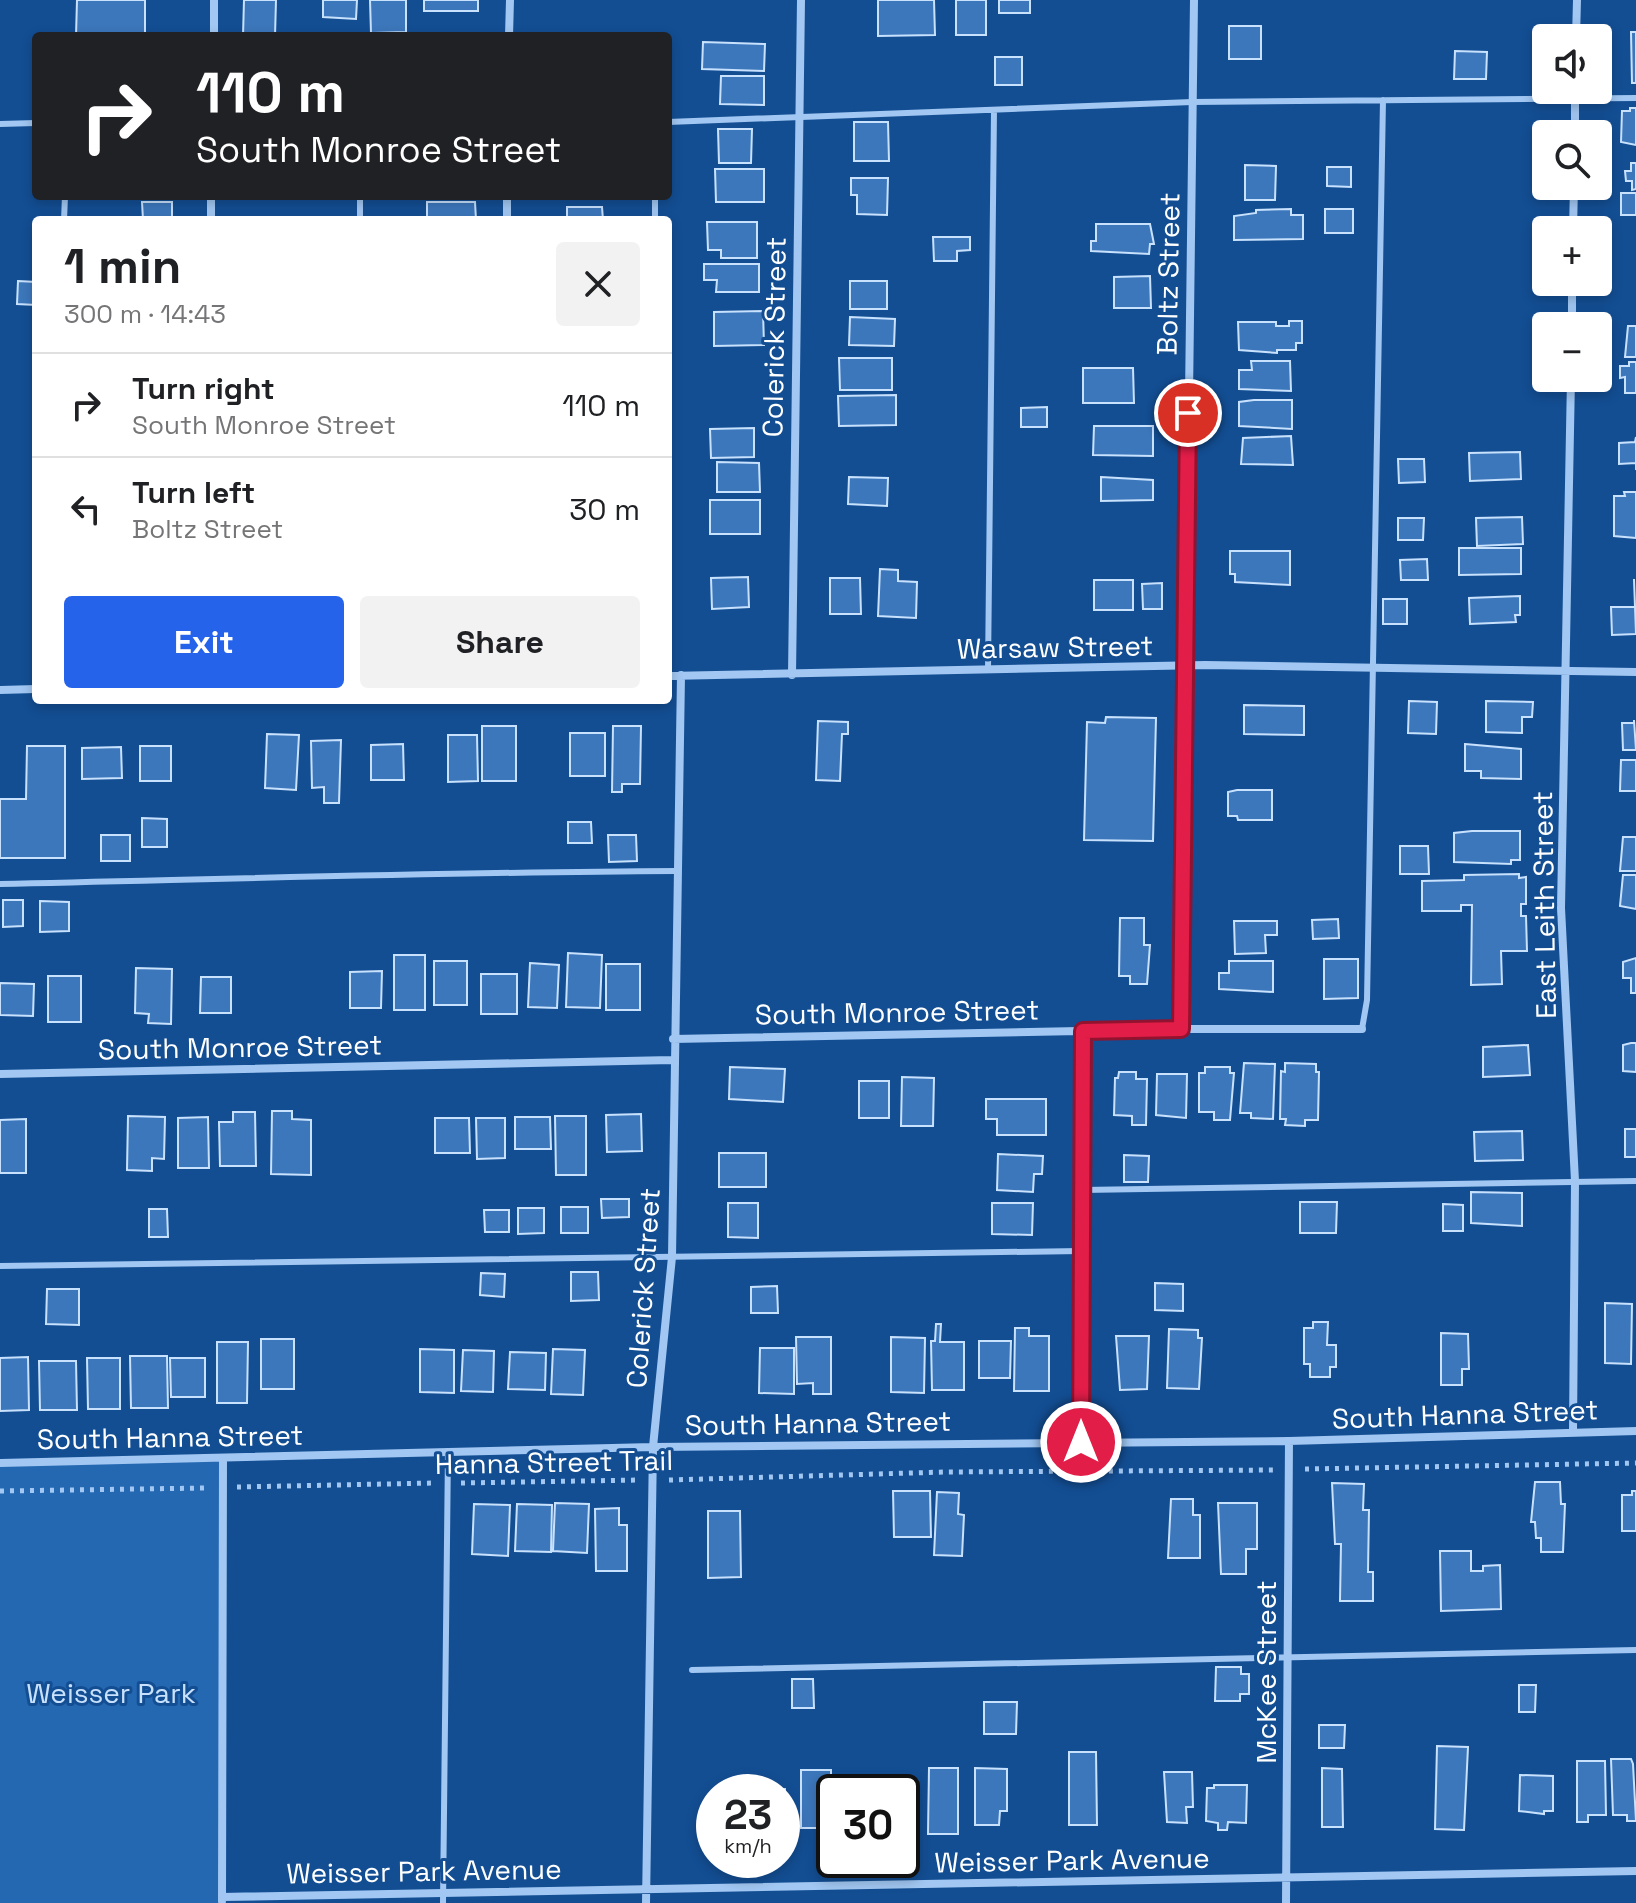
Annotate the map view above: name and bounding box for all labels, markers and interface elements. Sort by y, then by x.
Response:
map controls [1532,24,1612,392]
button: sound [1532,24,1612,104]
text: 110 m [196,57,345,128]
icon: right [64,64,168,168]
button: search [1532,120,1612,200]
text: South Monroe Street [196,127,561,173]
street label: Boltz Street [1149,192,1187,356]
button: + [1532,216,1612,296]
text: 1 min [64,236,181,297]
street label: Colerick Street [754,236,794,438]
button: close [556,242,640,326]
text: 300 m · 14:43 [64,297,226,331]
button: − [1532,312,1612,392]
text: Turn right [132,369,275,408]
pin [1154,379,1222,447]
icon: right [64,383,108,427]
text: 110 m [562,386,640,425]
icon: arrive [1166,391,1210,435]
text: South Monroe Street [132,408,396,442]
text: Turn left [132,473,255,512]
icon: left [64,487,108,531]
text: 30 m [569,490,640,529]
text: Boltz Street [132,512,283,546]
button: Exit [64,596,344,688]
button: Share [360,596,640,688]
street label: Warsaw Street [957,627,1153,667]
street label: East Leith Street [1524,791,1564,1019]
street label: South Monroe Street [755,992,1039,1032]
street label: South Monroe Street [98,1027,382,1067]
street label: Colerick Street [618,1187,668,1389]
street label: South Hanna Street [1331,1391,1599,1437]
position arrow [1039,1400,1123,1484]
street label: South Hanna Street [684,1403,952,1443]
street label: South Hanna Street [36,1417,304,1457]
street label: Hanna Street Trail [435,1442,673,1482]
street label: McKee Street [1248,1580,1284,1764]
park label: Weisser Park [26,1675,196,1711]
speed limit sign: 30 [816,1774,920,1878]
text: 23 [724,1790,772,1841]
text: km/h [724,1833,772,1859]
street label: Weisser Park Avenue [934,1840,1210,1880]
street label: Weisser Park Avenue [286,1851,562,1891]

